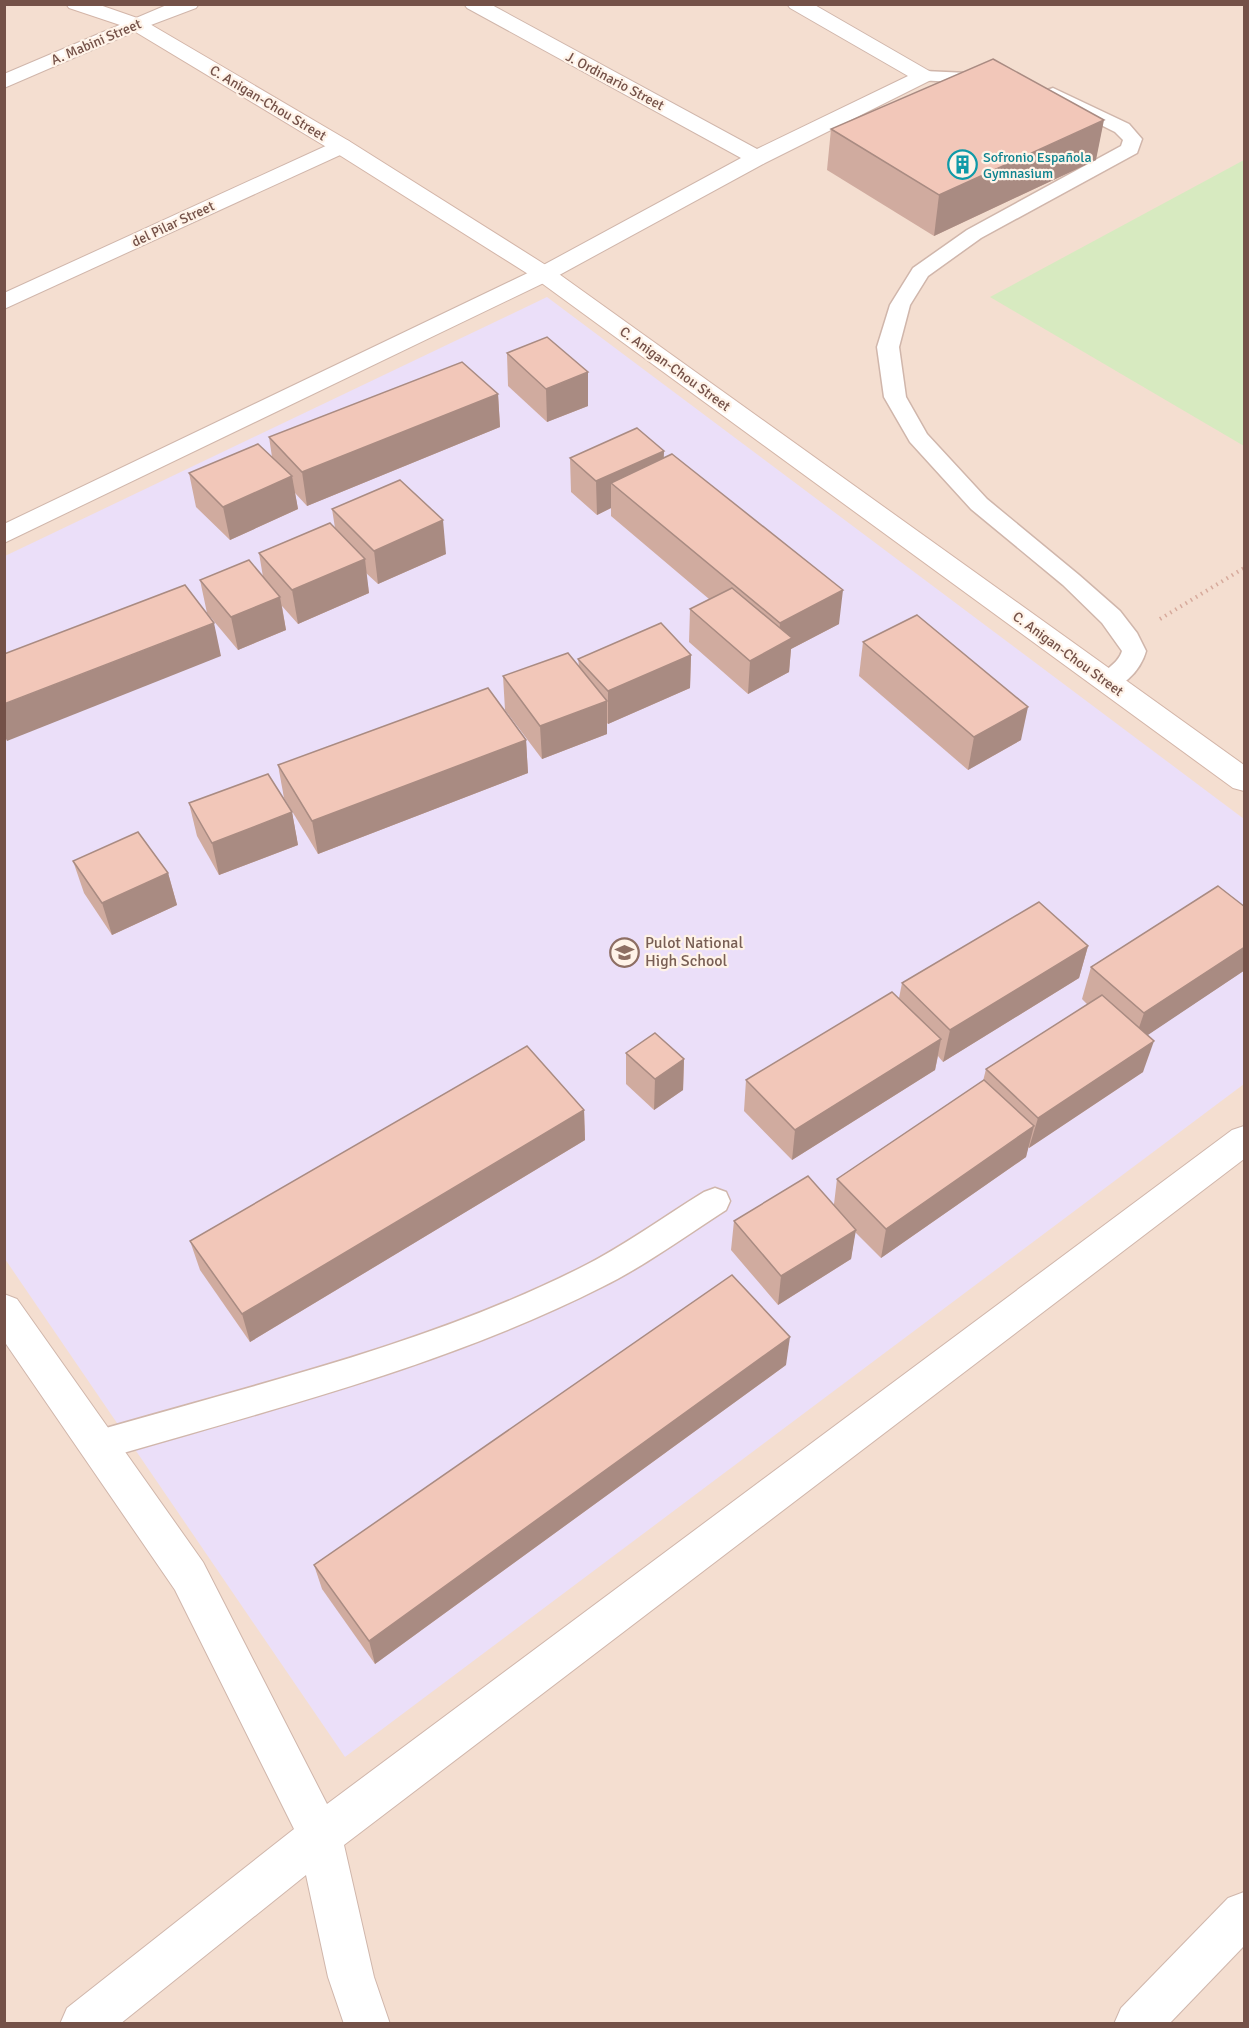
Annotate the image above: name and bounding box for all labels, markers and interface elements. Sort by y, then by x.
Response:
street label: A. Mabini Street [48,15,144,69]
street label: J. Ordinario Street [563,48,667,114]
street label: C. Anigan-Chou Street [207,62,329,145]
building icon: Sofronio Española Gymnasium [946,149,978,181]
place label: Sofronio Española Gymnasium [983,149,1092,182]
street label: del Pilar Street [129,197,217,251]
street label: C. Anigan-Chou Street [616,323,734,415]
street label: C. Anigan-Chou Street [1009,608,1127,700]
place label: Pulot National High School [645,933,743,971]
school or university icon: Pulot National High School [608,936,640,968]

